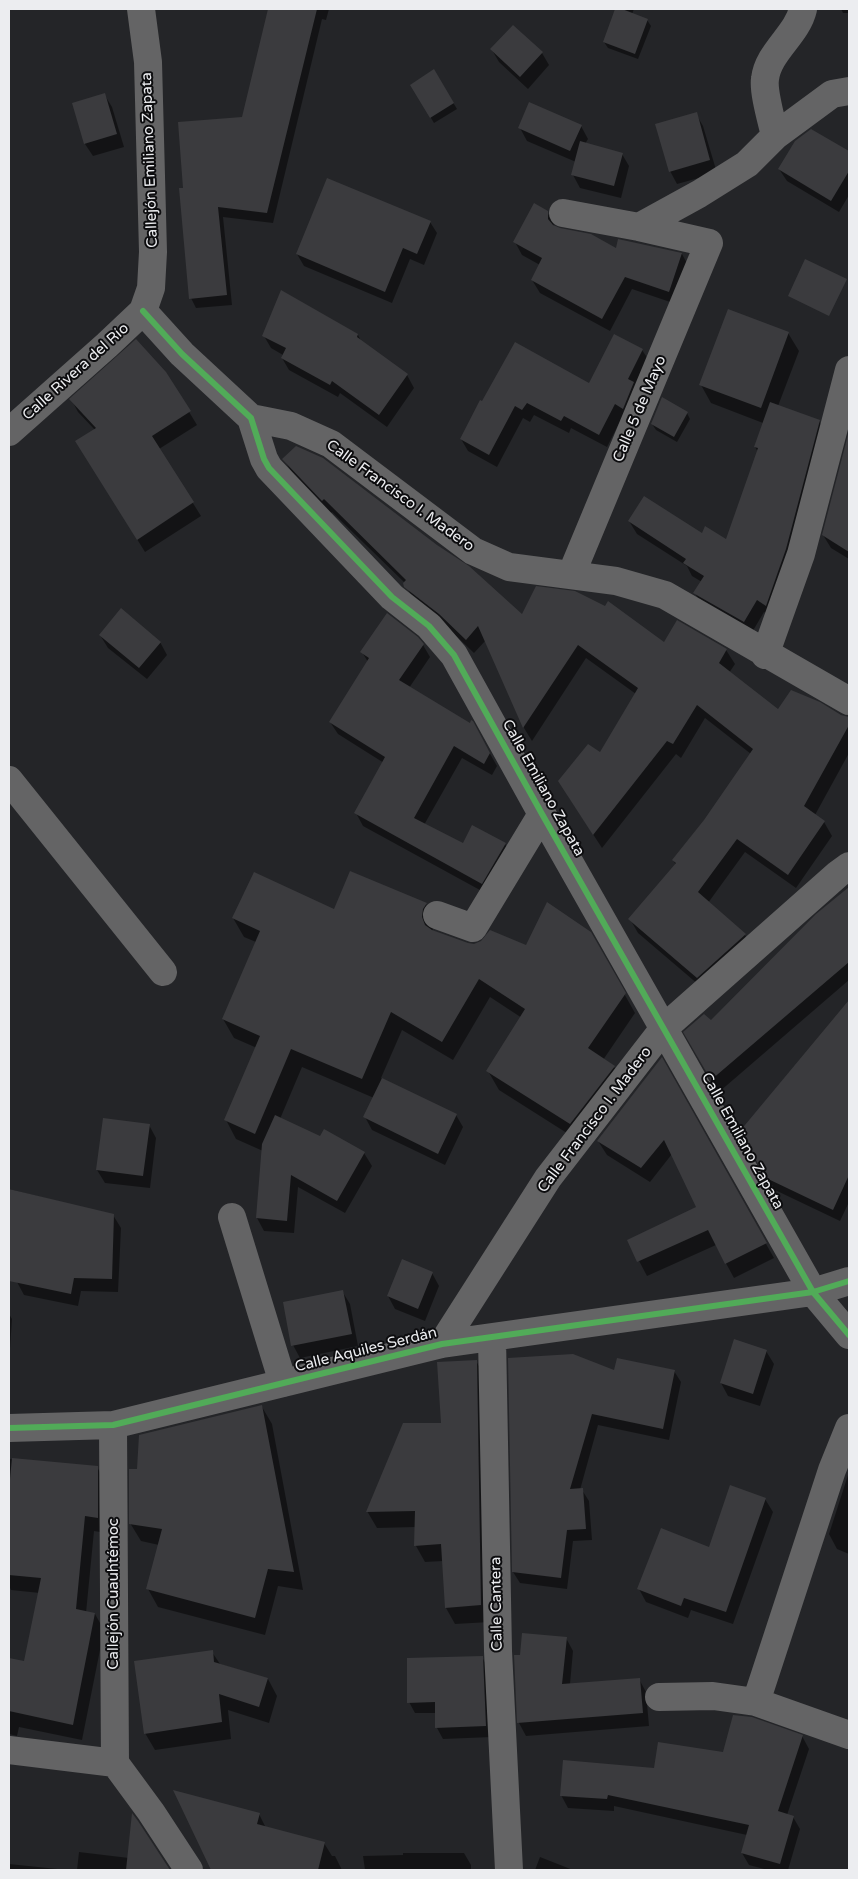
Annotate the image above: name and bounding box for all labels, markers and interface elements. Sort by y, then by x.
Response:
street label: Callejón Emiliano Zapata [138,72,162,248]
street label: Calle Rivera del Río [19,320,133,424]
street label: Calle 5 de Mayo [609,353,671,465]
street label: Calle Francisco I. Madero [323,436,477,556]
street label: Calle Emiliano Zapata [498,716,588,860]
street label: Calle Francisco I. Madero [534,1043,656,1197]
street label: Calle Emiliano Zapata [697,1069,787,1213]
street label: Calle Aquiles Serdán [293,1324,439,1376]
street label: Callejón Cuauhtémoc [105,1518,123,1670]
street label: Calle Cantera [487,1556,507,1652]

